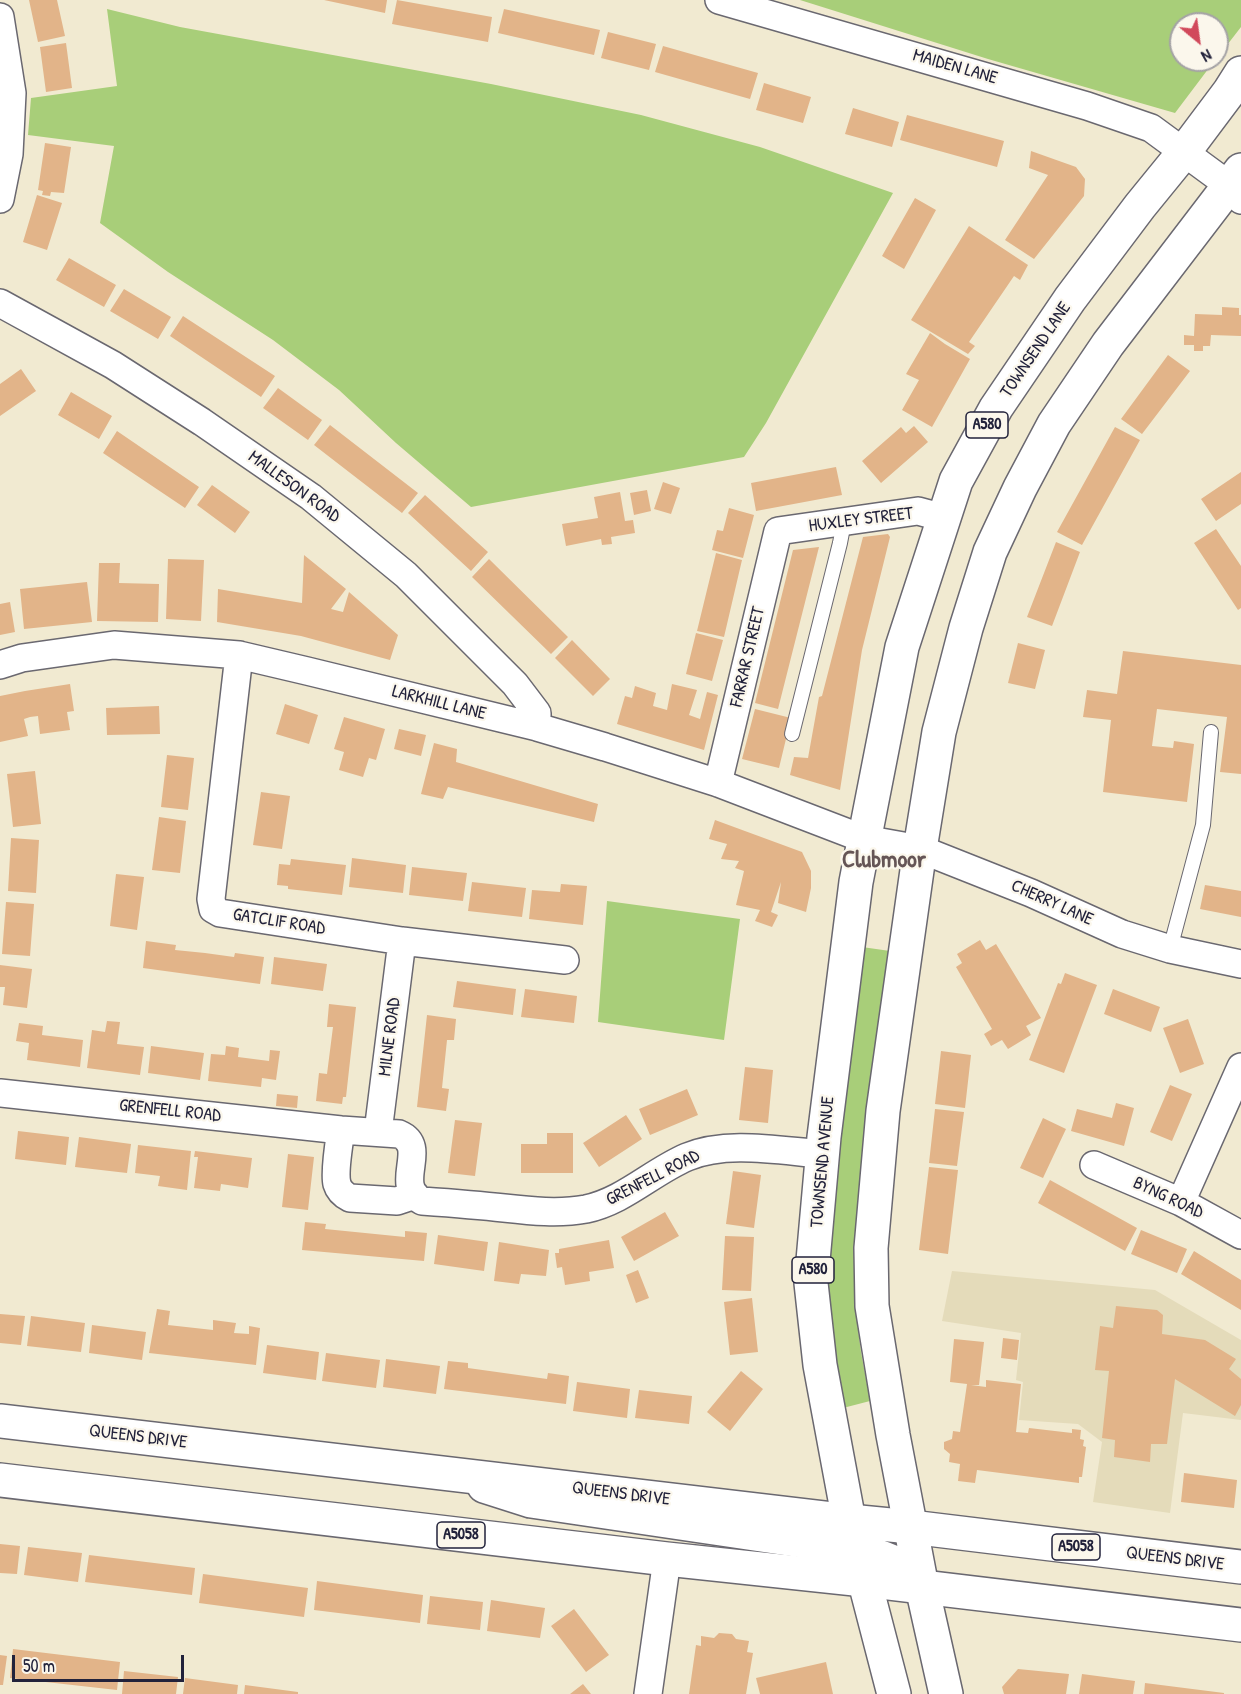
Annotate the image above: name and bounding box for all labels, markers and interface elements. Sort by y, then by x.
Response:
north arrow [1169,12,1229,72]
text: N [1198,44,1216,68]
street label: MAIDEN LANE [910,45,1000,89]
street label: TOWNSEND LANE [996,298,1076,402]
road number: A580 [966,412,1008,438]
street label: MALLESON ROAD [244,446,344,528]
street label: HUXLEY STREET [808,503,914,537]
street label: FARRAR STREET [726,605,770,709]
street label: LARKHILL LANE [390,681,488,725]
district label: Clubmoor [842,847,926,875]
street label: CHERRY LANE [1008,875,1096,931]
street label: GATCLIF ROAD [231,904,327,940]
street label: MILNE ROAD [374,997,406,1077]
street label: GRENFELL ROAD [118,1095,222,1127]
street label: TOWNSEND AVENUE [806,1095,840,1229]
street label: GRENFELL ROAD [603,1145,703,1211]
street label: BYNG ROAD [1129,1172,1207,1224]
road number: A580 [792,1257,834,1283]
street label: QUEENS DRIVE [88,1420,188,1454]
street label: QUEENS DRIVE [571,1477,671,1511]
road number: A5058 [437,1522,485,1548]
road number: A5058 [1052,1534,1100,1560]
street label: QUEENS DRIVE [1125,1542,1225,1576]
scale bar [15,1643,188,1681]
text: 50 m [23,1653,55,1678]

